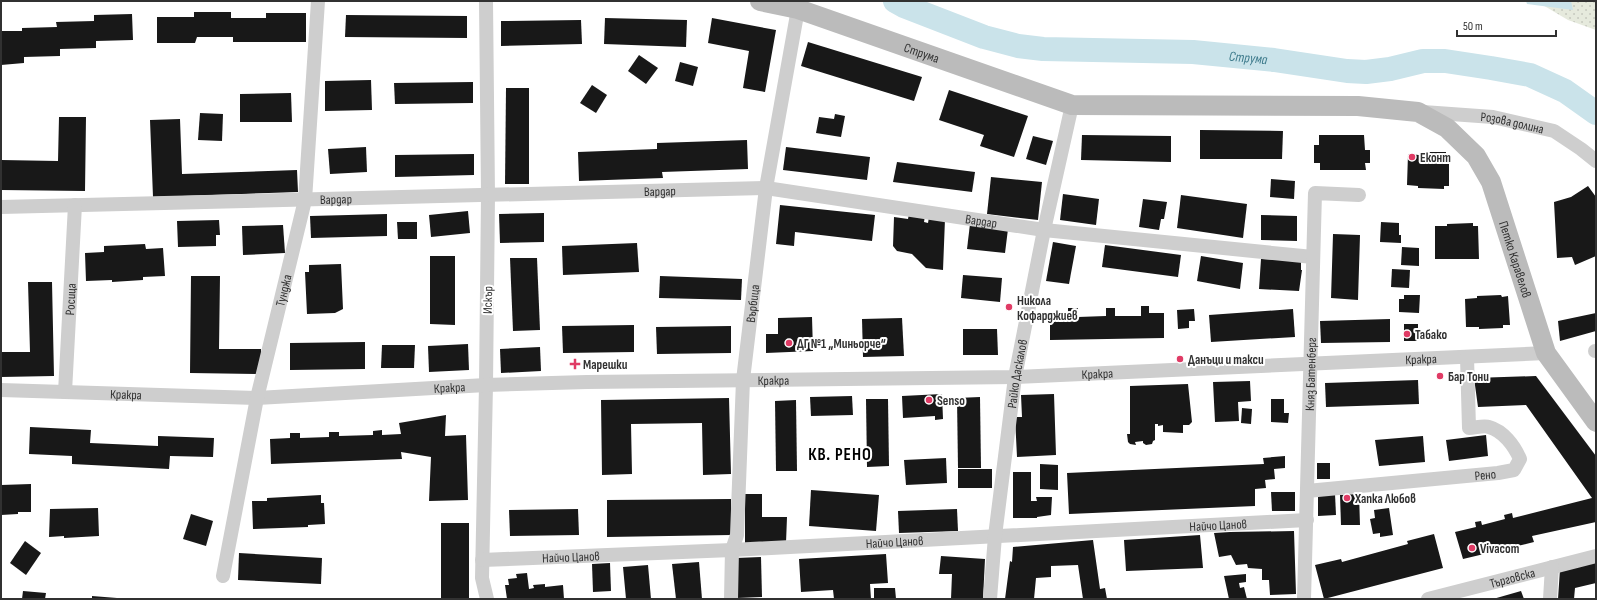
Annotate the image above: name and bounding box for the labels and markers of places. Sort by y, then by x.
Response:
place label: Еконт [1420,150,1451,166]
marker: Еконт [1407,152,1417,162]
place label: Никола Кофарджиев [1017,293,1078,324]
marker: Никола Кофарджиев [1004,302,1014,312]
place label: Табако [1415,327,1447,343]
marker: Табако [1402,329,1412,339]
place label: ДГ №1 „Миньорче“ [797,336,886,352]
marker: ДГ №1 „Миньорче“ [784,338,794,348]
place label: Данъци и такси [1188,352,1264,368]
marker: Данъци и такси [1175,354,1185,364]
place label: Марешки [583,357,628,373]
marker: Марешки [570,359,580,369]
place label: Бар Тони [1448,369,1489,385]
marker: Бар Тони [1435,371,1445,381]
place label: Senso [937,393,965,409]
marker: Senso [924,395,934,405]
place label: Хапка Любов [1354,491,1416,507]
marker: Хапка Любов [1342,493,1352,503]
place label: Vivacom [1480,541,1520,557]
marker: Vivacom [1467,543,1477,553]

